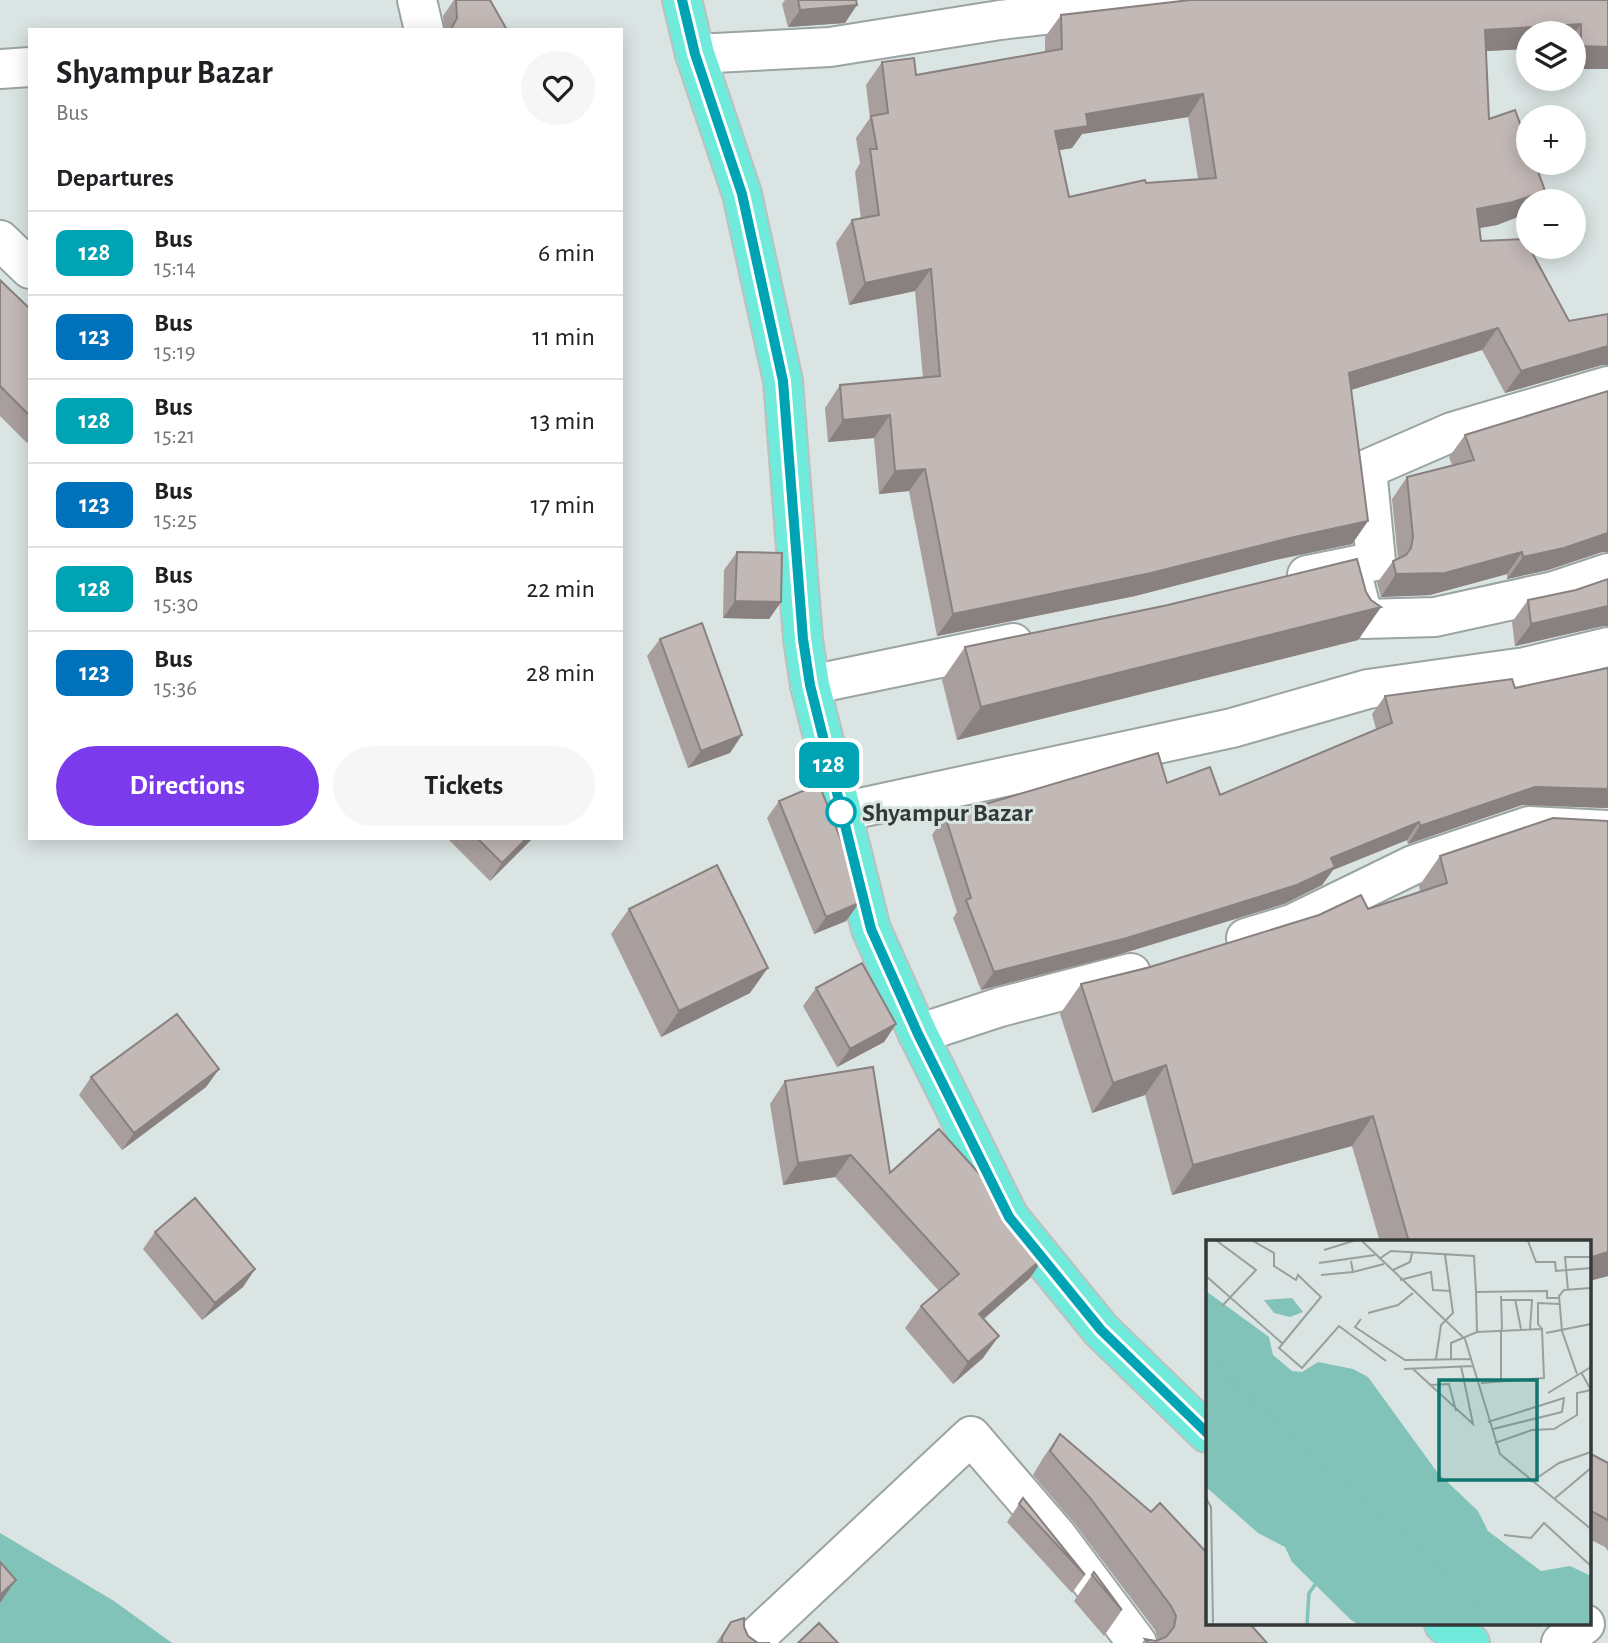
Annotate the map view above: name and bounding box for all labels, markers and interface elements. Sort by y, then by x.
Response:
map controls [1516,21,1586,259]
button: layers [1516,21,1586,91]
button: heart [521,51,595,125]
text: Shyampur Bazar [56,57,273,90]
text: Bus [56,102,89,125]
button: + [1516,105,1586,175]
text: Departures [56,165,174,191]
button: − [1516,189,1586,259]
text: Bus [154,226,193,252]
text: 6 min [538,240,595,266]
text: 128 [79,241,110,265]
text: 15:14 [154,257,196,280]
text: Bus [154,310,193,336]
text: 11 min [532,324,595,350]
text: 123 [79,325,110,349]
text: 15:19 [154,341,196,364]
text: Bus [154,394,193,420]
text: 13 min [531,408,595,434]
text: 128 [79,409,110,433]
text: 15:21 [154,425,195,448]
text: Bus [154,478,193,504]
text: 17 min [530,492,595,518]
text: 123 [79,493,110,517]
text: 15:25 [154,509,197,532]
text: Bus [154,562,193,588]
text: 22 min [527,576,595,602]
text: 128 [79,577,110,601]
text: 15:30 [154,593,198,616]
text: Bus [154,646,193,672]
text: 28 min [526,660,595,686]
text: 123 [79,661,110,685]
text: 15:36 [154,677,197,700]
line badge: 128 [789,742,869,788]
button: Directions [56,746,319,826]
button: Tickets [333,746,595,826]
text: 128 [813,753,845,777]
marker: Shyampur Bazar [826,797,856,827]
place label: Shyampur Bazar [862,800,1033,826]
inset map [1206,1240,1590,1626]

